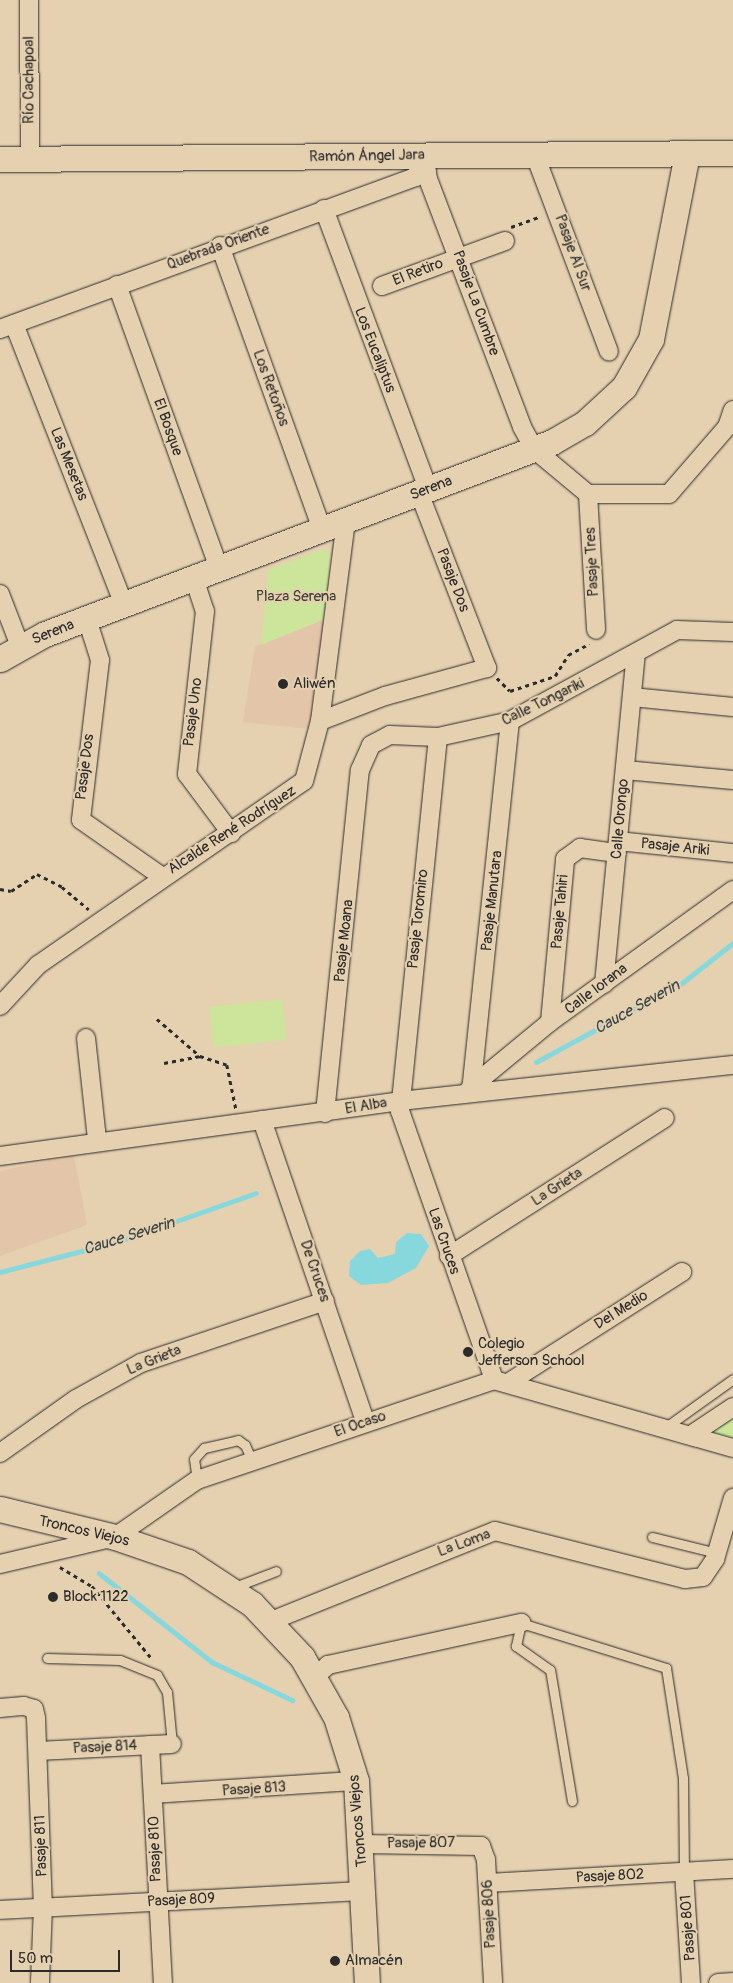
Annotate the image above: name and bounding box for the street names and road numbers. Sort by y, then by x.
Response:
street label: Río Cachapoal [20,36,38,124]
street label: Ramón Ángel Jara [309,146,425,166]
street label: Pasaje Al Sur [551,212,595,294]
street label: Quebrada Oriente [164,220,272,274]
street label: Pasaje La Cumbre [449,248,503,358]
street label: El Retiro [390,254,446,290]
street label: Los Eucaliptus [350,305,400,395]
street label: Los Retoños [249,347,293,429]
street label: El Bosque [149,396,187,458]
street label: Las Mesetas [46,425,92,503]
street label: Serena [407,472,455,504]
street label: Pasaje Tres [581,527,603,597]
street label: Pasaje Dos [433,546,473,614]
street label: Serena [29,615,77,649]
street label: Calle Tongariki [499,674,587,730]
street label: Pasaje Uno [180,677,206,747]
street label: Pasaje Dos [72,733,98,801]
street label: Calle Orongo [608,778,632,860]
street label: Alcalde René Rodríguez [165,782,299,878]
street label: Pasaje Ariki [640,834,710,860]
street label: Pasaje Manutara [478,850,506,952]
street label: Pasaje Toromiro [404,868,432,970]
street label: Pasaje Tahiri [548,874,572,950]
street label: Pasaje Moana [331,899,357,983]
street label: Calle Iorana [561,960,631,1018]
street label: El Alba [344,1094,388,1118]
street label: La Grieta [528,1164,586,1210]
street label: Las Cruces [424,1205,464,1277]
street label: De Cruces [296,1238,334,1304]
street label: Del Medio [591,1286,651,1334]
street label: La Grieta [124,1341,184,1379]
street label: El Ocaso [332,1407,388,1441]
street label: Troncos Viejos [37,1512,131,1550]
street label: La Loma [435,1525,493,1561]
street label: Pasaje 814 [72,1736,138,1758]
street label: Troncos Viejos [345,1774,371,1868]
street label: Pasaje 813 [221,1778,287,1800]
street label: Pasaje 811 [31,1815,51,1877]
street label: Pasaje 810 [145,1816,165,1882]
street label: Pasaje 807 [387,1833,455,1853]
street label: Pasaje 802 [575,1865,645,1887]
street label: Pasaje 806 [478,1879,500,1949]
street label: Pasaje 809 [147,1889,215,1911]
street label: Pasaje 801 [677,1894,699,1962]

